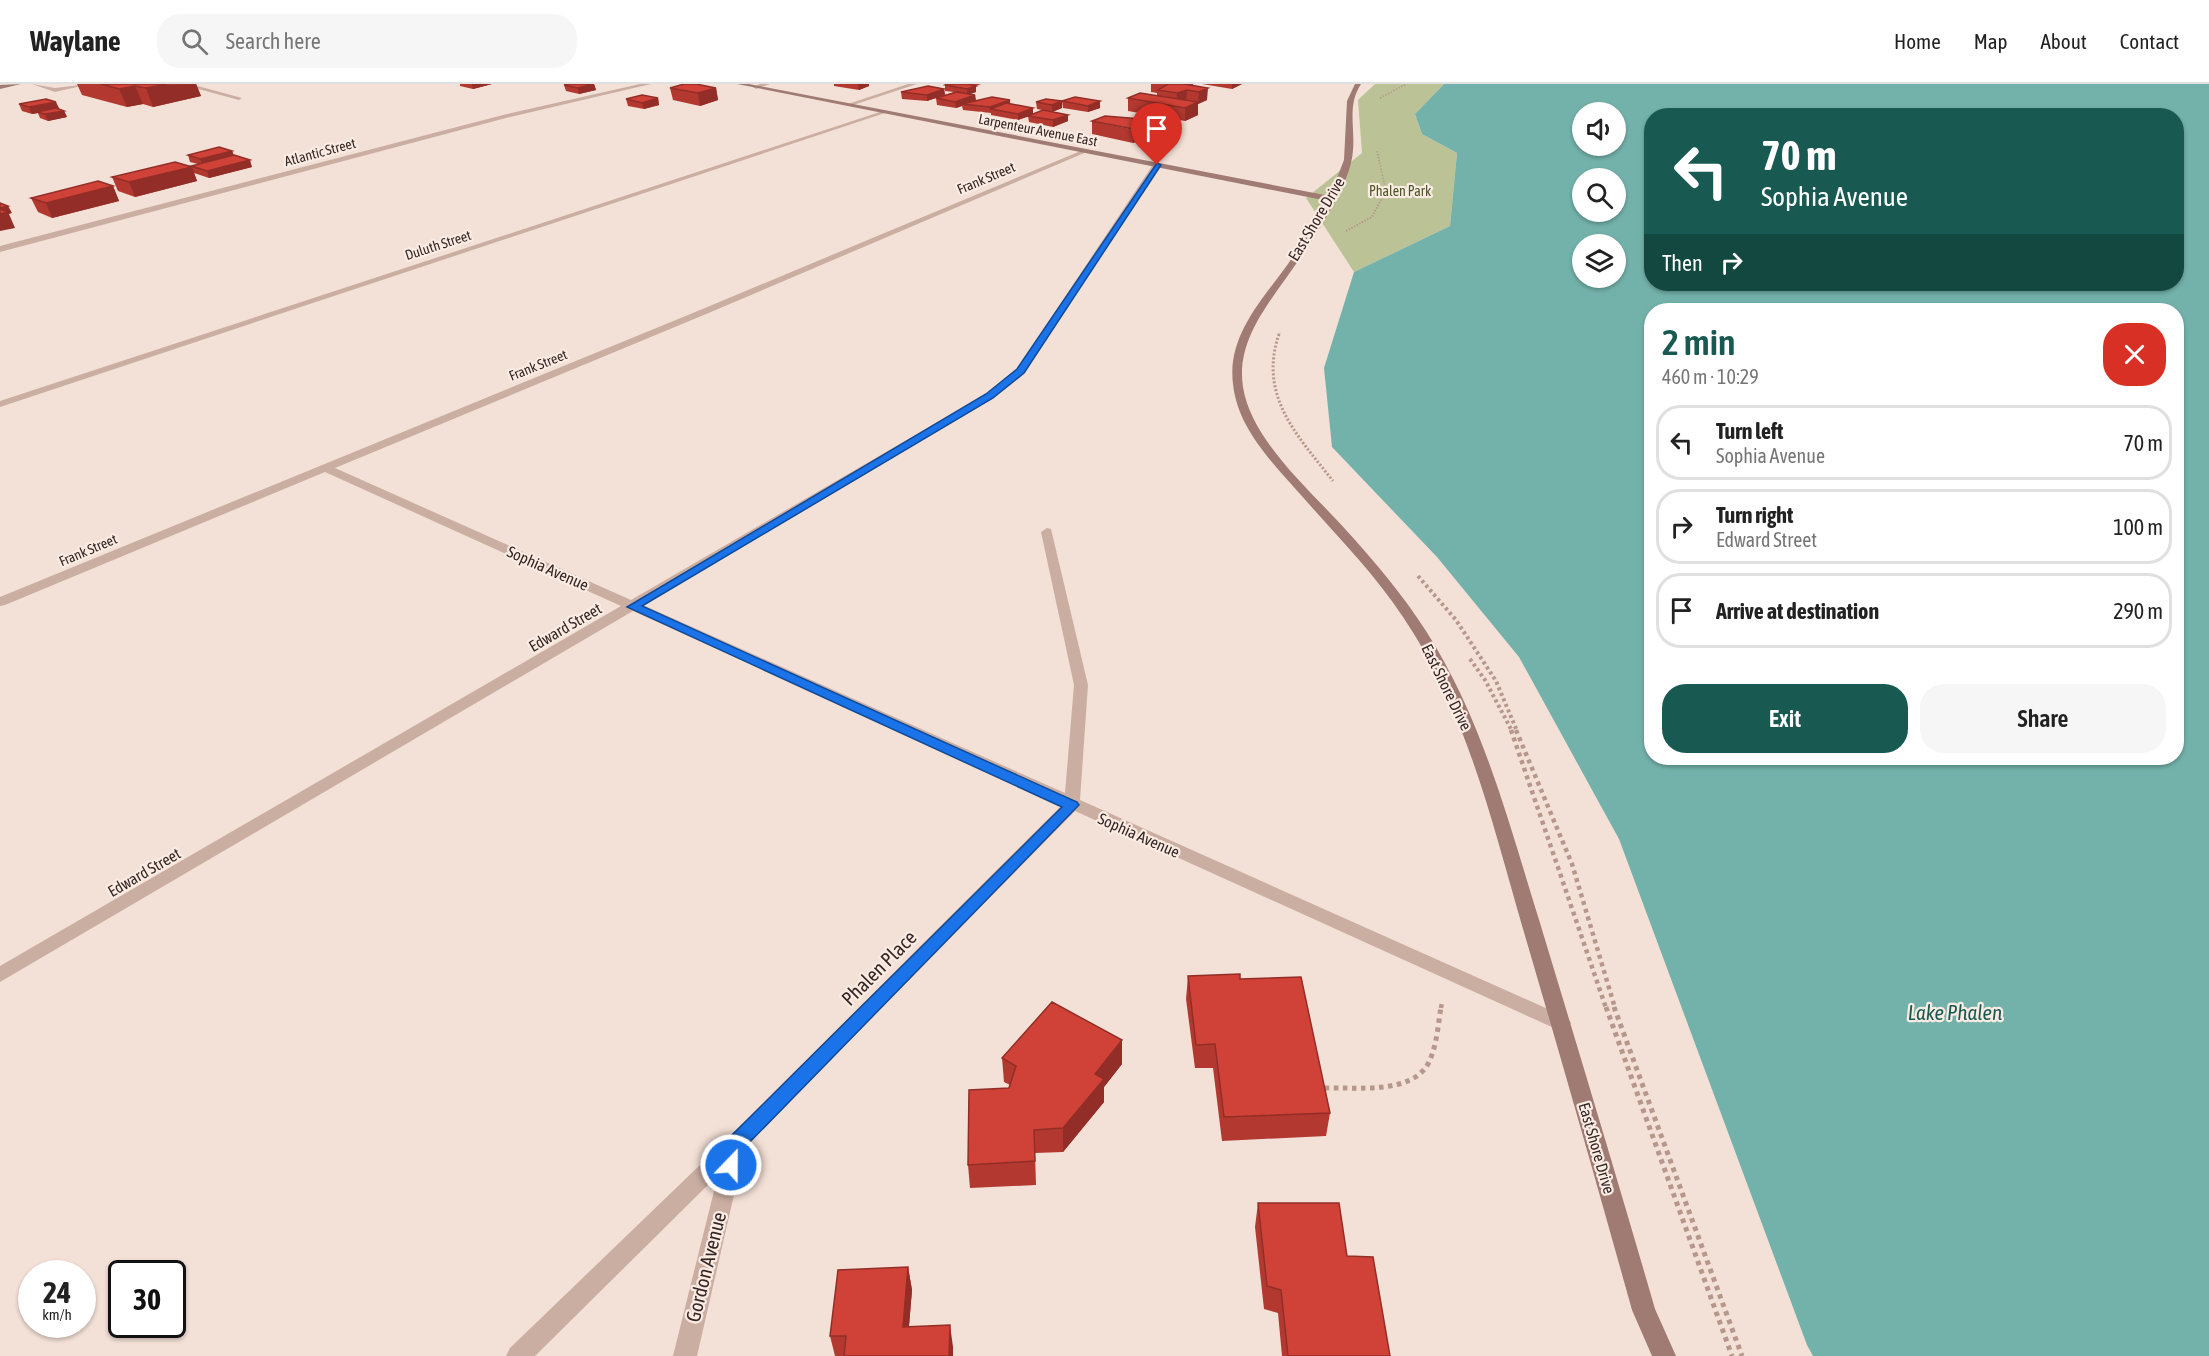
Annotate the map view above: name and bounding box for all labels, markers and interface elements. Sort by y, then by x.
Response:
search box [157,14,577,68]
text: Waylane [30,25,121,57]
icon: search [178,25,211,58]
text: Search here [226,28,321,54]
text: Home [1894,29,1941,53]
text: Map [1974,29,2008,53]
text: About [2041,29,2087,53]
text: Contact [2120,29,2179,53]
map controls [1572,102,1626,288]
button: sound [1572,102,1626,156]
pin [1131,103,1182,165]
street label: Larpenteur Avenue East [977,111,1099,149]
icon: arrive [1140,112,1173,145]
text: 70 m [1761,131,1836,179]
icon: left [1662,132,1740,210]
street label: Atlantic Street [283,135,357,169]
street label: Frank Street [955,159,1017,197]
button: search [1572,168,1626,222]
street label: East Shore Drive [1284,174,1348,264]
text: Sophia Avenue [1761,181,1908,212]
park label: Phalen Park [1369,183,1431,199]
street label: Duluth Street [403,227,473,263]
button: layers [1572,234,1626,288]
icon: right [1715,246,1748,279]
text: Then [1662,250,1703,276]
text: 2 min [1662,321,1736,363]
button: close [2103,323,2166,386]
street label: Frank Street [507,346,569,384]
text: 460 m · 10:29 [1662,365,1759,388]
text: Turn left [1716,418,1783,444]
icon: left [1665,426,1698,459]
text: 70 m [2123,430,2163,456]
text: Sophia Avenue [1716,444,1825,467]
text: Turn right [1716,502,1793,528]
icon: right [1665,510,1698,543]
text: 100 m [2113,514,2163,540]
text: Edward Street [1716,528,1817,551]
street label: Frank Street [57,531,119,569]
street label: Sophia Avenue [504,542,591,595]
icon: arrive [1665,594,1698,627]
text: Arrive at destination [1716,598,1879,624]
text: 290 m [2113,598,2163,624]
street label: Edward Street [525,599,605,655]
street label: East Shore Drive [1418,641,1476,733]
button: Exit [1662,684,1908,753]
button: Share [1920,684,2166,753]
street label: Sophia Avenue [1095,809,1182,862]
street label: Edward Street [104,844,184,900]
street label: Phalen Place [836,925,921,1010]
water label: Lake Phalen [1908,1000,2002,1024]
street label: East Shore Drive [1575,1100,1619,1196]
position arrow [699,1133,763,1197]
street label: Gordon Avenue [681,1209,730,1324]
speed limit sign: 30 [108,1260,186,1338]
text: 24 [43,1275,71,1309]
text: km/h [42,1306,72,1323]

